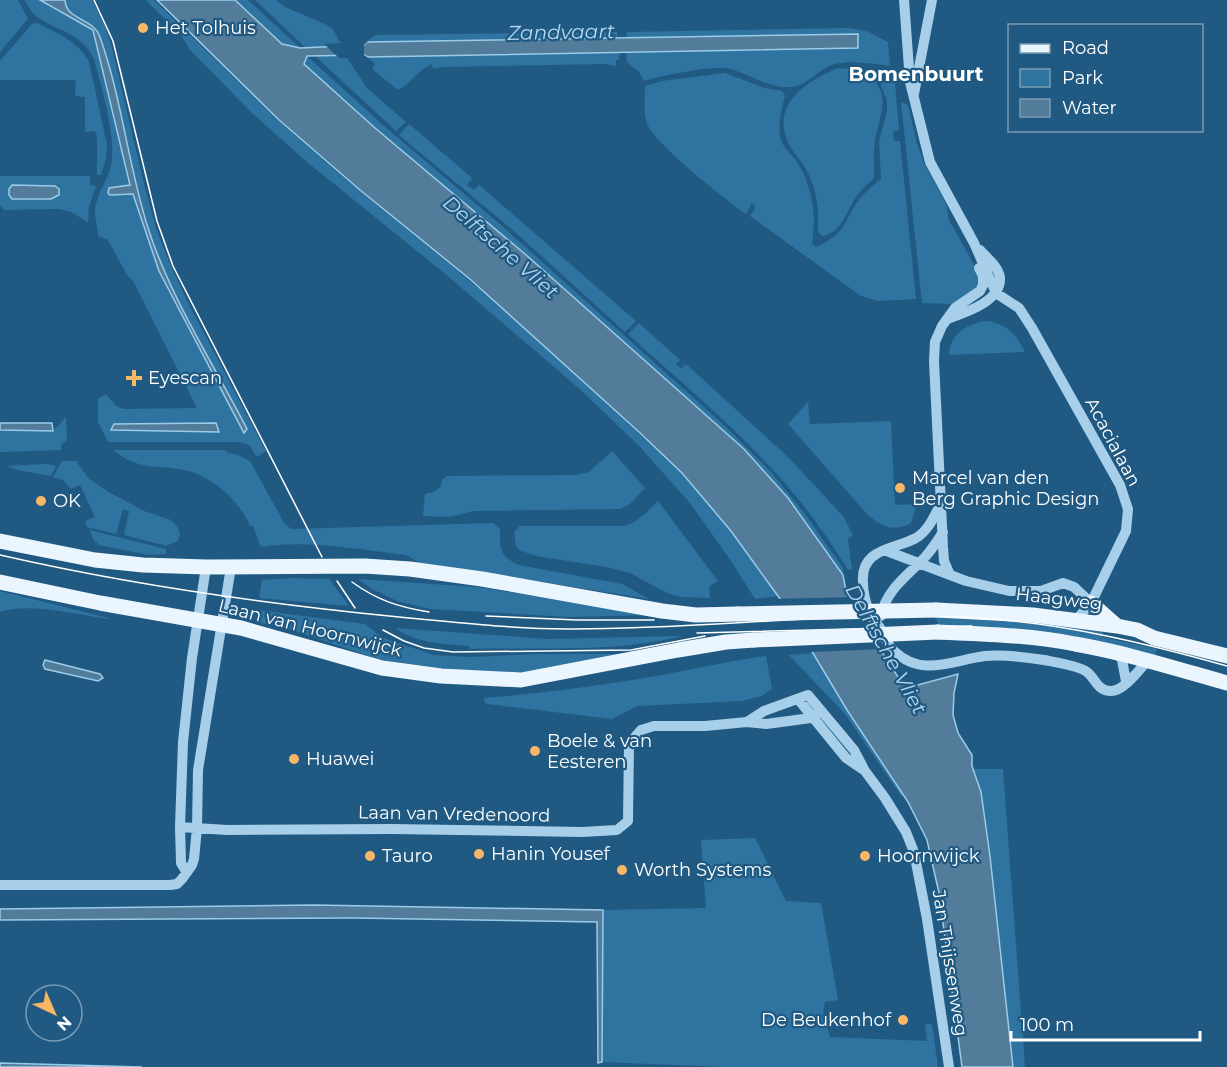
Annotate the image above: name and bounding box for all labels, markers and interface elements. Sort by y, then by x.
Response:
place label: Het Tolhuis [155,17,256,39]
water label: Zandvaart [506,19,615,45]
marker: Het Tolhuis [136,21,150,35]
legend [1008,24,1203,132]
text: Road [1062,37,1109,59]
district label: Bomenbuurt [849,62,984,86]
text: Park [1062,67,1103,89]
text: Water [1062,97,1117,119]
water label: Delftsche Vliet [438,190,564,304]
place label: Eyescan [148,367,222,389]
marker: Eyescan [125,369,143,387]
street label: Acacialaan [1080,394,1146,490]
place label: Marcel van den Berg Graphic Design [912,467,1099,510]
marker: Marcel van den Berg Graphic Design [893,481,907,495]
place label: OK [53,490,81,512]
marker: OK [34,494,48,508]
water label: Delftsche Vliet [840,580,932,718]
street label: Haagweg [1014,583,1104,615]
street label: Laan van Hoornwijck [216,595,404,662]
place label: Boele & van Eesteren [547,730,652,773]
marker: Boele & van Eesteren [528,744,542,758]
place label: Huawei [306,748,374,770]
marker: Huawei [287,752,301,766]
street label: Laan van Vredenoord [358,801,550,827]
place label: Hanin Yousef [491,843,611,865]
place label: Tauro [382,845,433,867]
place label: Hoornwijck [877,845,980,867]
marker: Hanin Yousef [472,847,486,861]
marker: Tauro [363,849,377,863]
marker: Hoornwijck [858,849,872,863]
place label: Worth Systems [634,859,771,881]
marker: Worth Systems [615,863,629,877]
street label: Jan Thijssenweg [927,887,972,1038]
north arrow [24,983,84,1043]
scale bar [1011,1004,1200,1042]
place label: De Beukenhof [761,1009,892,1031]
text: N [53,1012,75,1035]
marker: De Beukenhof [896,1013,910,1027]
text: 100 m [1020,1014,1074,1036]

